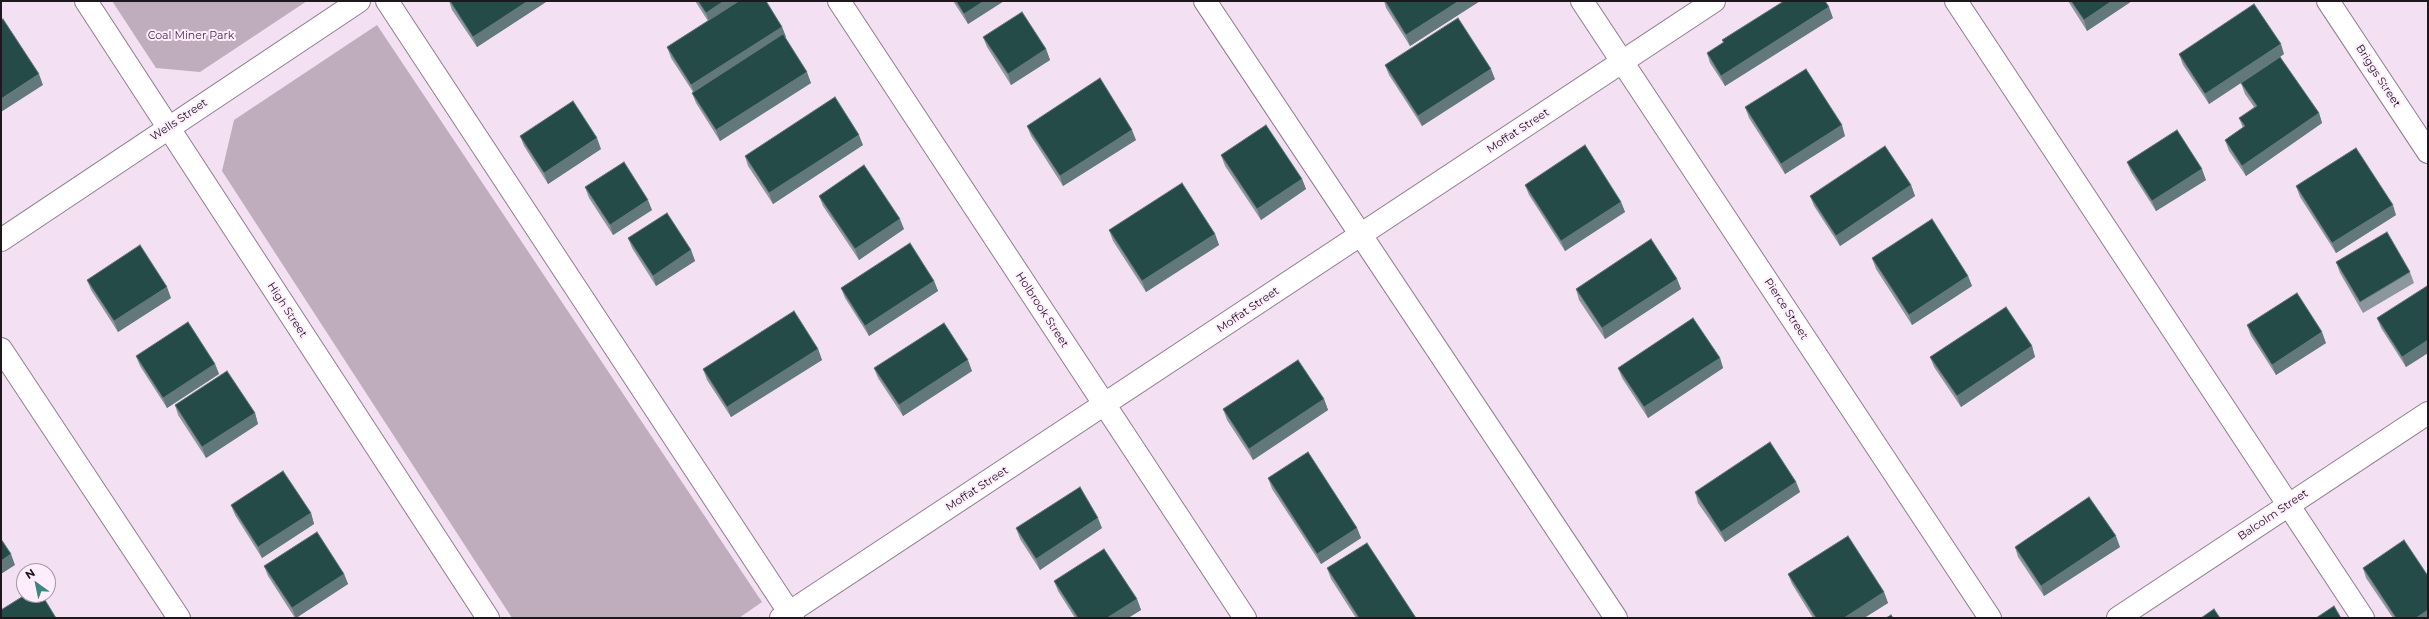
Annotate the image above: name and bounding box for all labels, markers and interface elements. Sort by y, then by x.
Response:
park label: Coal Miner Park [148,29,234,43]
street label: Briggs Street [2353,42,2403,110]
street label: Wells Street [148,96,210,144]
street label: Moffat Street [1484,106,1552,156]
street label: Holbrook Street [1013,270,1071,350]
street label: Pierce Street [1761,276,1811,342]
street label: High Street [264,280,310,340]
street label: Moffat Street [1215,284,1281,336]
street label: Moffat Street [943,464,1011,514]
street label: Balcolm Street [2236,487,2310,543]
north arrow [16,563,56,603]
text: N [22,565,38,582]

